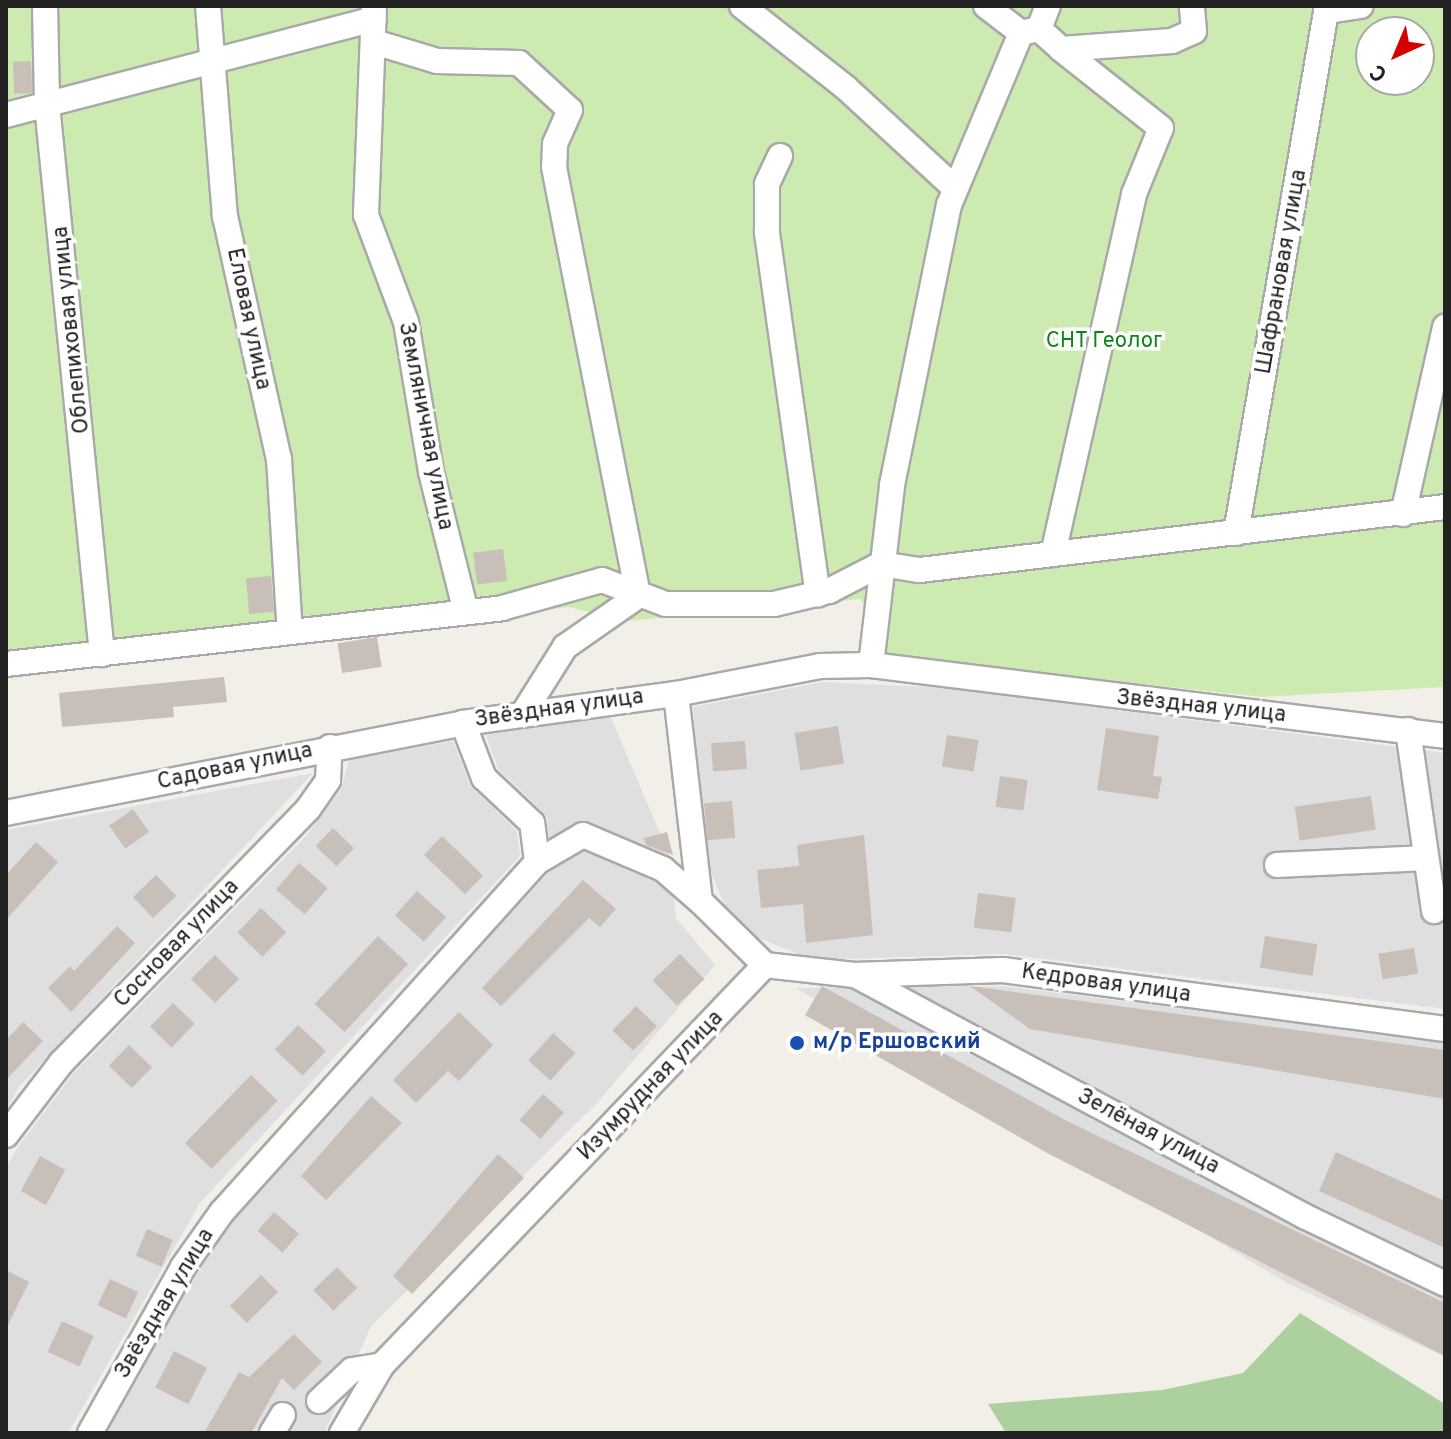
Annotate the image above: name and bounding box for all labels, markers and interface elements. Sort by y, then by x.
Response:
north arrow [1355,16,1435,96]
text: С [1365,58,1394,87]
street label: Шафрановая улица [1251,168,1313,376]
street label: Облепиховая улица [48,225,96,435]
street label: Еловая улица [220,246,276,392]
street label: Земляничная улица [392,320,458,532]
park label: СНТ Геолог [1045,329,1163,355]
street label: Звёздная улица [473,684,645,734]
street label: Звёздная улица [1115,685,1287,729]
street label: Садовая улица [155,738,315,796]
street label: Сосновая улица [109,874,245,1014]
street label: Кедровая улица [1020,959,1192,1009]
street label: Изумрудная улица [573,1006,729,1166]
place label: м/р Ершовский [813,1030,981,1056]
marker: м/р Ершовский [788,1034,806,1052]
street label: Зелёная улица [1072,1083,1224,1181]
street label: Звёздная улица [110,1224,220,1384]

